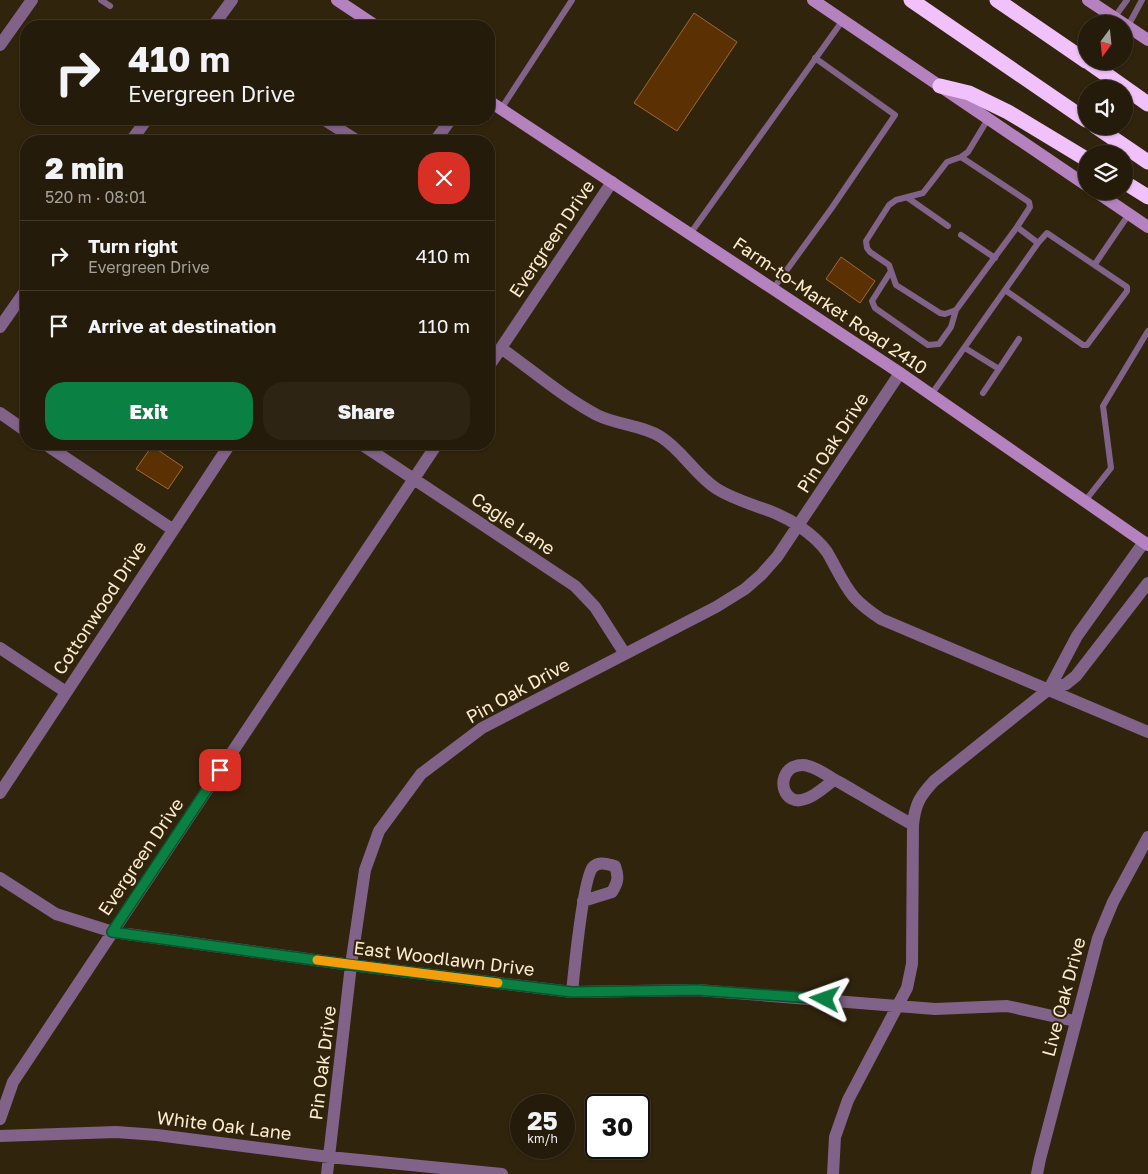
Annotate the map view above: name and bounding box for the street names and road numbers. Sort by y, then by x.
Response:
street label: Evergreen Drive [504,176,599,301]
street label: Farm-to-Market Road 2410 [729,232,932,379]
street label: Pin Oak Drive [792,388,873,497]
street label: Cagle Lane [468,487,560,559]
street label: Cottonwood Drive [48,536,151,678]
street label: Pin Oak Drive [462,653,573,728]
street label: Evergreen Drive [93,794,188,919]
street label: Live Oak Drive [1037,935,1090,1059]
street label: East Woodlawn Drive [352,936,536,980]
street label: Pin Oak Drive [304,1004,340,1121]
street label: White Oak Lane [155,1106,293,1144]

